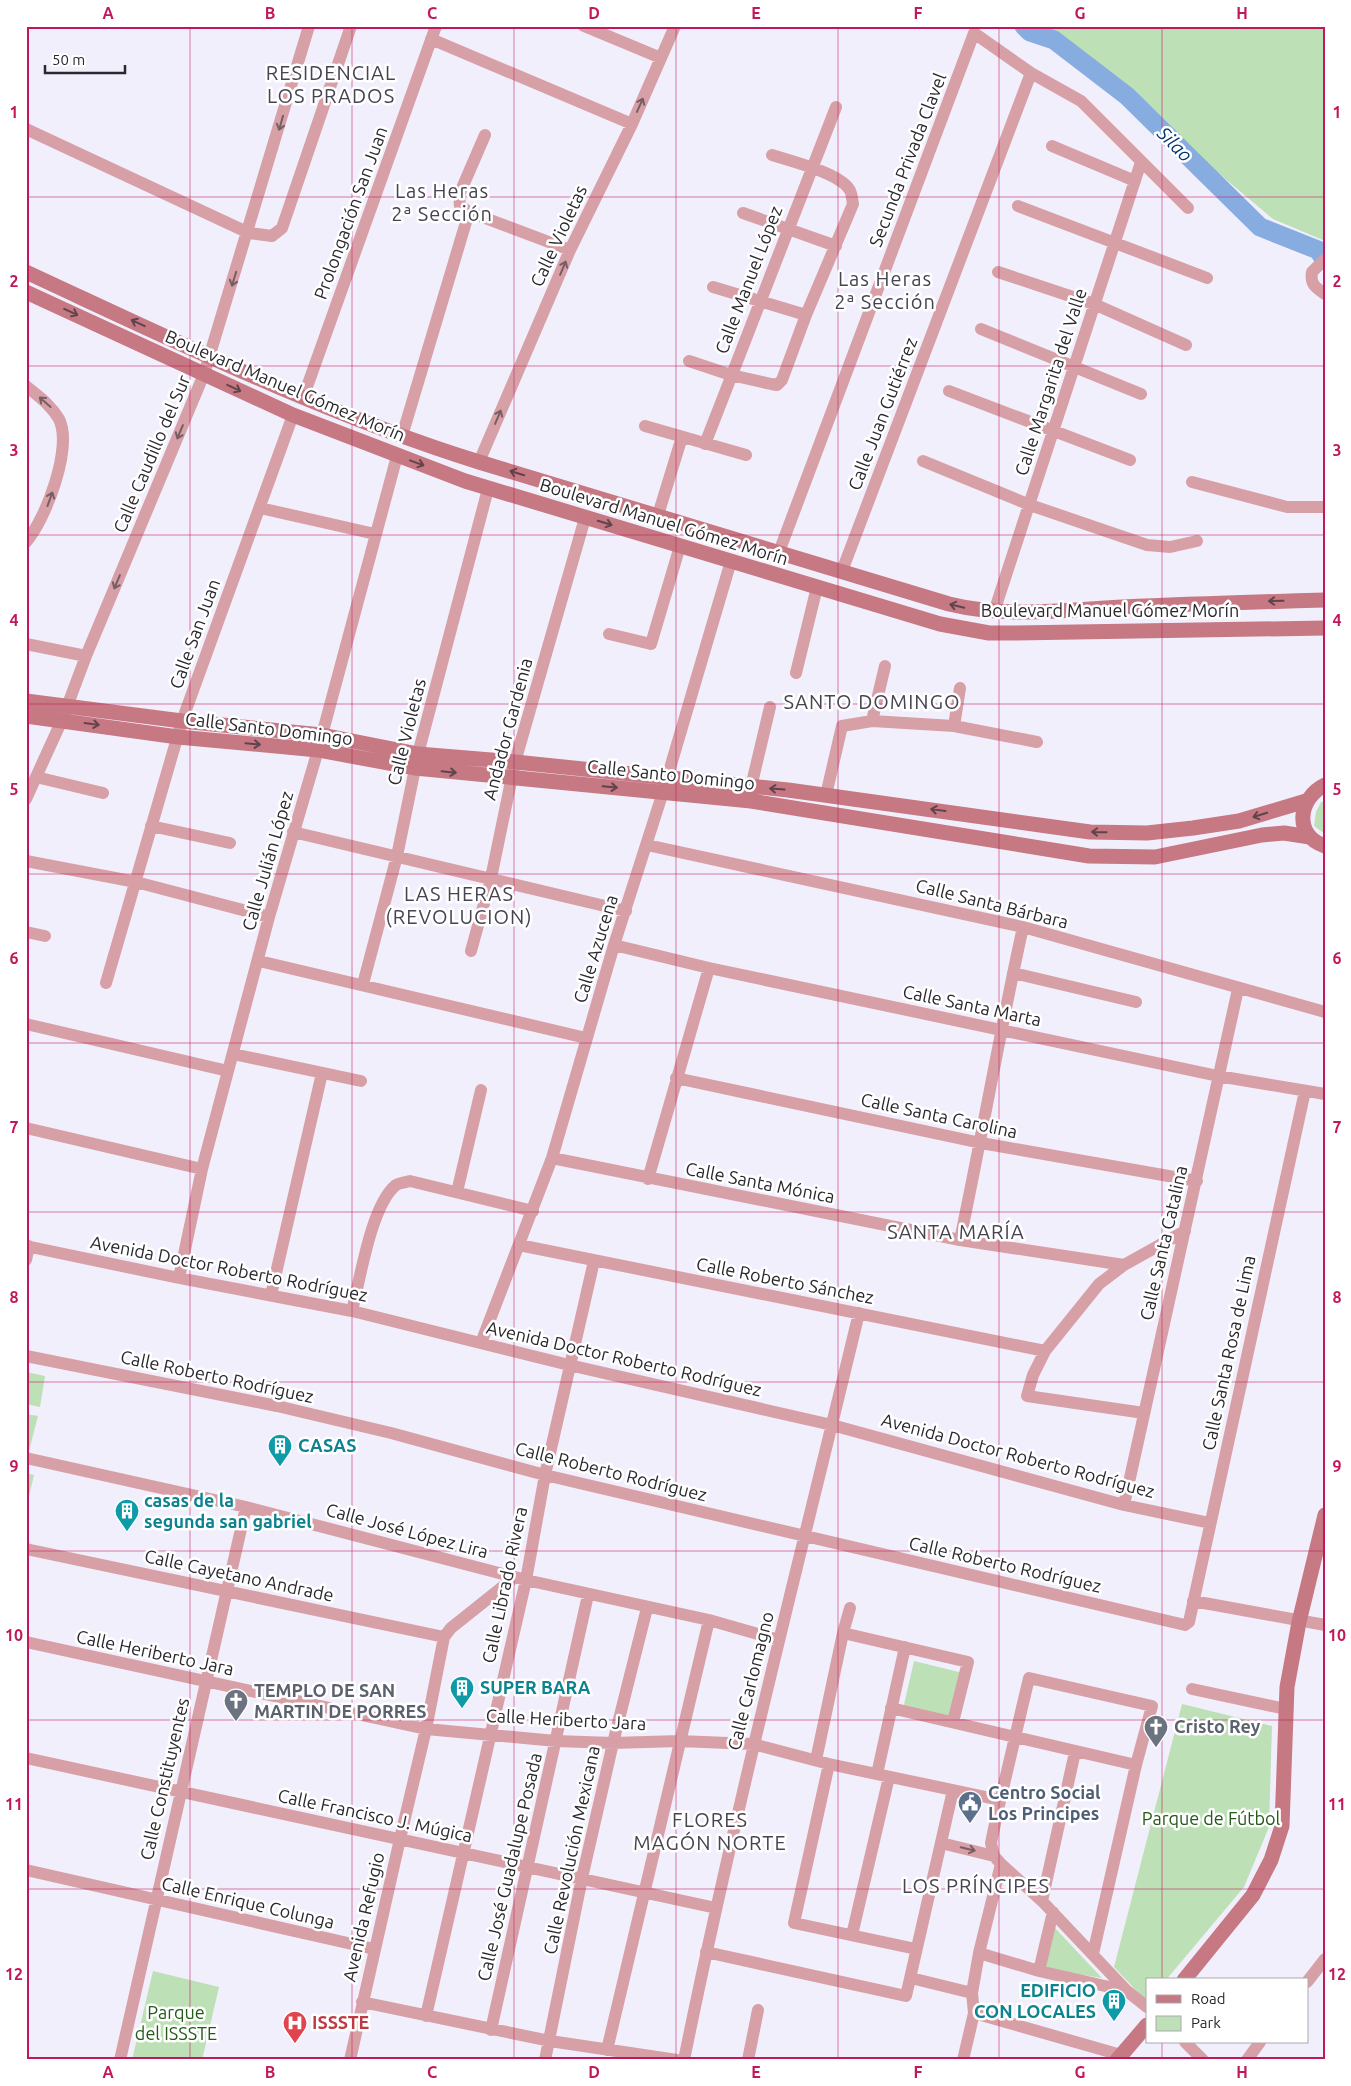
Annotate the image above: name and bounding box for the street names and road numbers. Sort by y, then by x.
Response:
street label: Secunda Privada Clavel [865,70,950,249]
street label: Prolongación San Juan [309,123,391,302]
street label: Calle Violetas [526,182,590,289]
street label: Calle Manuel López [711,203,785,356]
street label: Calle Margarita del Valle [1010,286,1090,478]
street label: Boulevard Manuel Gómez Morín [162,325,408,445]
street label: Calle Juan Gutiérrez [844,334,920,493]
street label: Calle Caudillo del Sur [109,372,193,535]
street label: Boulevard Manuel Gómez Morín [538,474,791,568]
street label: Calle San Juan [165,576,223,691]
street label: Boulevard Manuel Gómez Morín [981,600,1239,620]
street label: Andador Gardenia [478,656,536,802]
street label: Calle Violetas [383,676,429,787]
street label: Calle Santo Domingo [184,708,354,748]
street label: Calle Santo Domingo [586,755,756,793]
street label: Calle Julián López [238,789,297,933]
street label: Calle Santa Bárbara [914,874,1071,932]
street label: Calle Azucena [569,892,621,1005]
street label: Calle Santa Marta [901,981,1043,1029]
street label: Calle Santa Carolina [859,1089,1019,1141]
street label: Calle Santa Mónica [684,1158,836,1206]
street label: Calle Santa Catalina [1135,1163,1191,1322]
street label: Avenida Doctor Roberto Rodríguez [89,1231,369,1305]
street label: Calle Roberto Sánchez [695,1253,876,1307]
street label: Calle Santa Rosa de Lima [1198,1253,1258,1452]
street label: Avenida Doctor Roberto Rodríguez [485,1317,764,1399]
street label: Calle Roberto Rodríguez [119,1346,316,1406]
street label: Avenida Doctor Roberto Rodríguez [880,1409,1157,1501]
street label: Calle Roberto Rodríguez [513,1438,709,1505]
street label: Calle José López Lira [324,1499,491,1561]
street label: Calle Librado Rivera [478,1505,530,1665]
street label: Calle Roberto Rodríguez [907,1532,1103,1596]
street label: Calle Cayetano Andrade [143,1545,336,1605]
street label: Calle Carlomagno [723,1609,777,1752]
street label: Calle Heriberto Jara [75,1626,236,1679]
street label: Calle Constituyentes [136,1696,192,1862]
street label: Calle Heriberto Jara [485,1705,647,1733]
street label: Calle Revolución Mexicana [539,1744,603,1956]
street label: Calle José Guadalupe Posada [473,1751,545,1983]
street label: Calle Francisco J. Múgica [276,1785,474,1845]
street label: Avenida Refugio [338,1850,388,1983]
street label: Calle Enrique Colunga [160,1872,337,1932]

